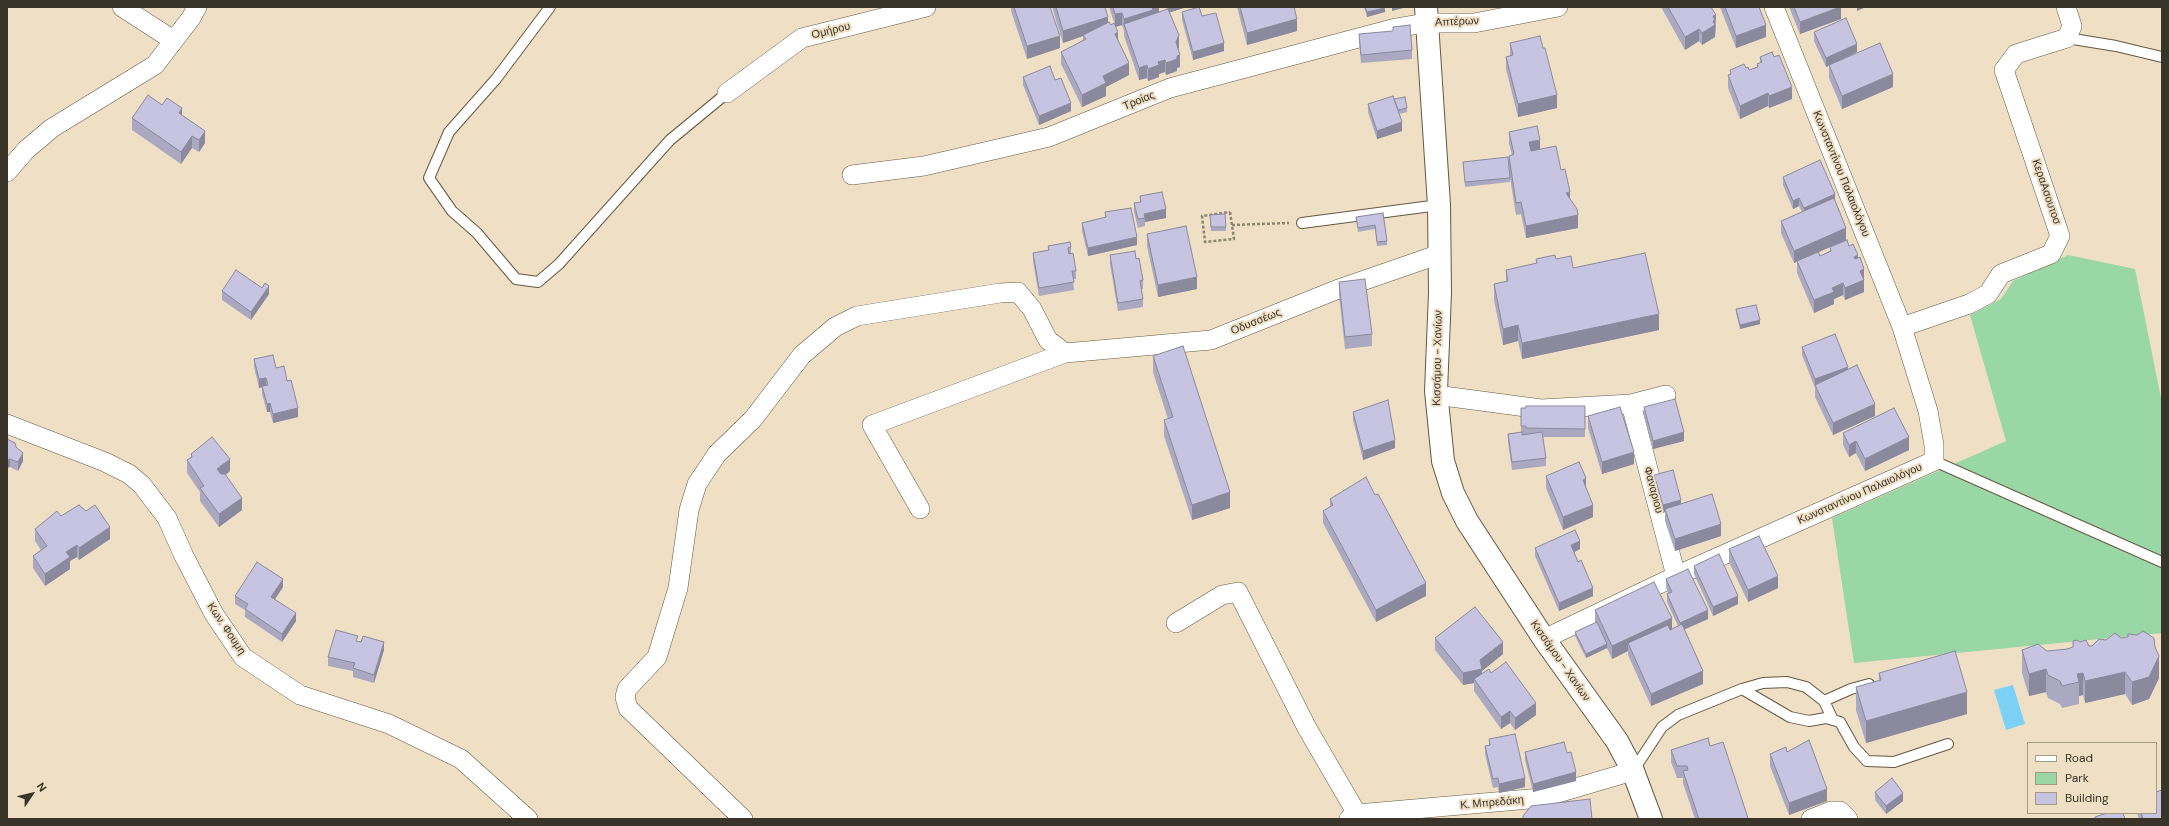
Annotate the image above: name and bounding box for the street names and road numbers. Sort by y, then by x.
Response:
street label: Απτέρων [1435,15,1479,29]
street label: Ομήρου [810,20,852,42]
street label: Τροίας [1121,89,1157,113]
street label: Κωνσταντίνου Παλαιολόγου [1810,109,1872,239]
street label: ΚεραΑσουτοσ [2029,158,2063,226]
street label: Οδυσσέως [1229,306,1283,338]
street label: Κισσάμου - Χανίων [1431,310,1445,406]
street label: Κωνσταντίνου Παλαιολόγου [1796,461,1924,527]
street label: Φαναριου [1640,465,1666,515]
street label: Κων. Φουμη [204,601,248,657]
street label: Κισσάμου - Χανίων [1527,618,1593,704]
street label: Κ. Μπρεδάκη [1460,794,1524,812]

